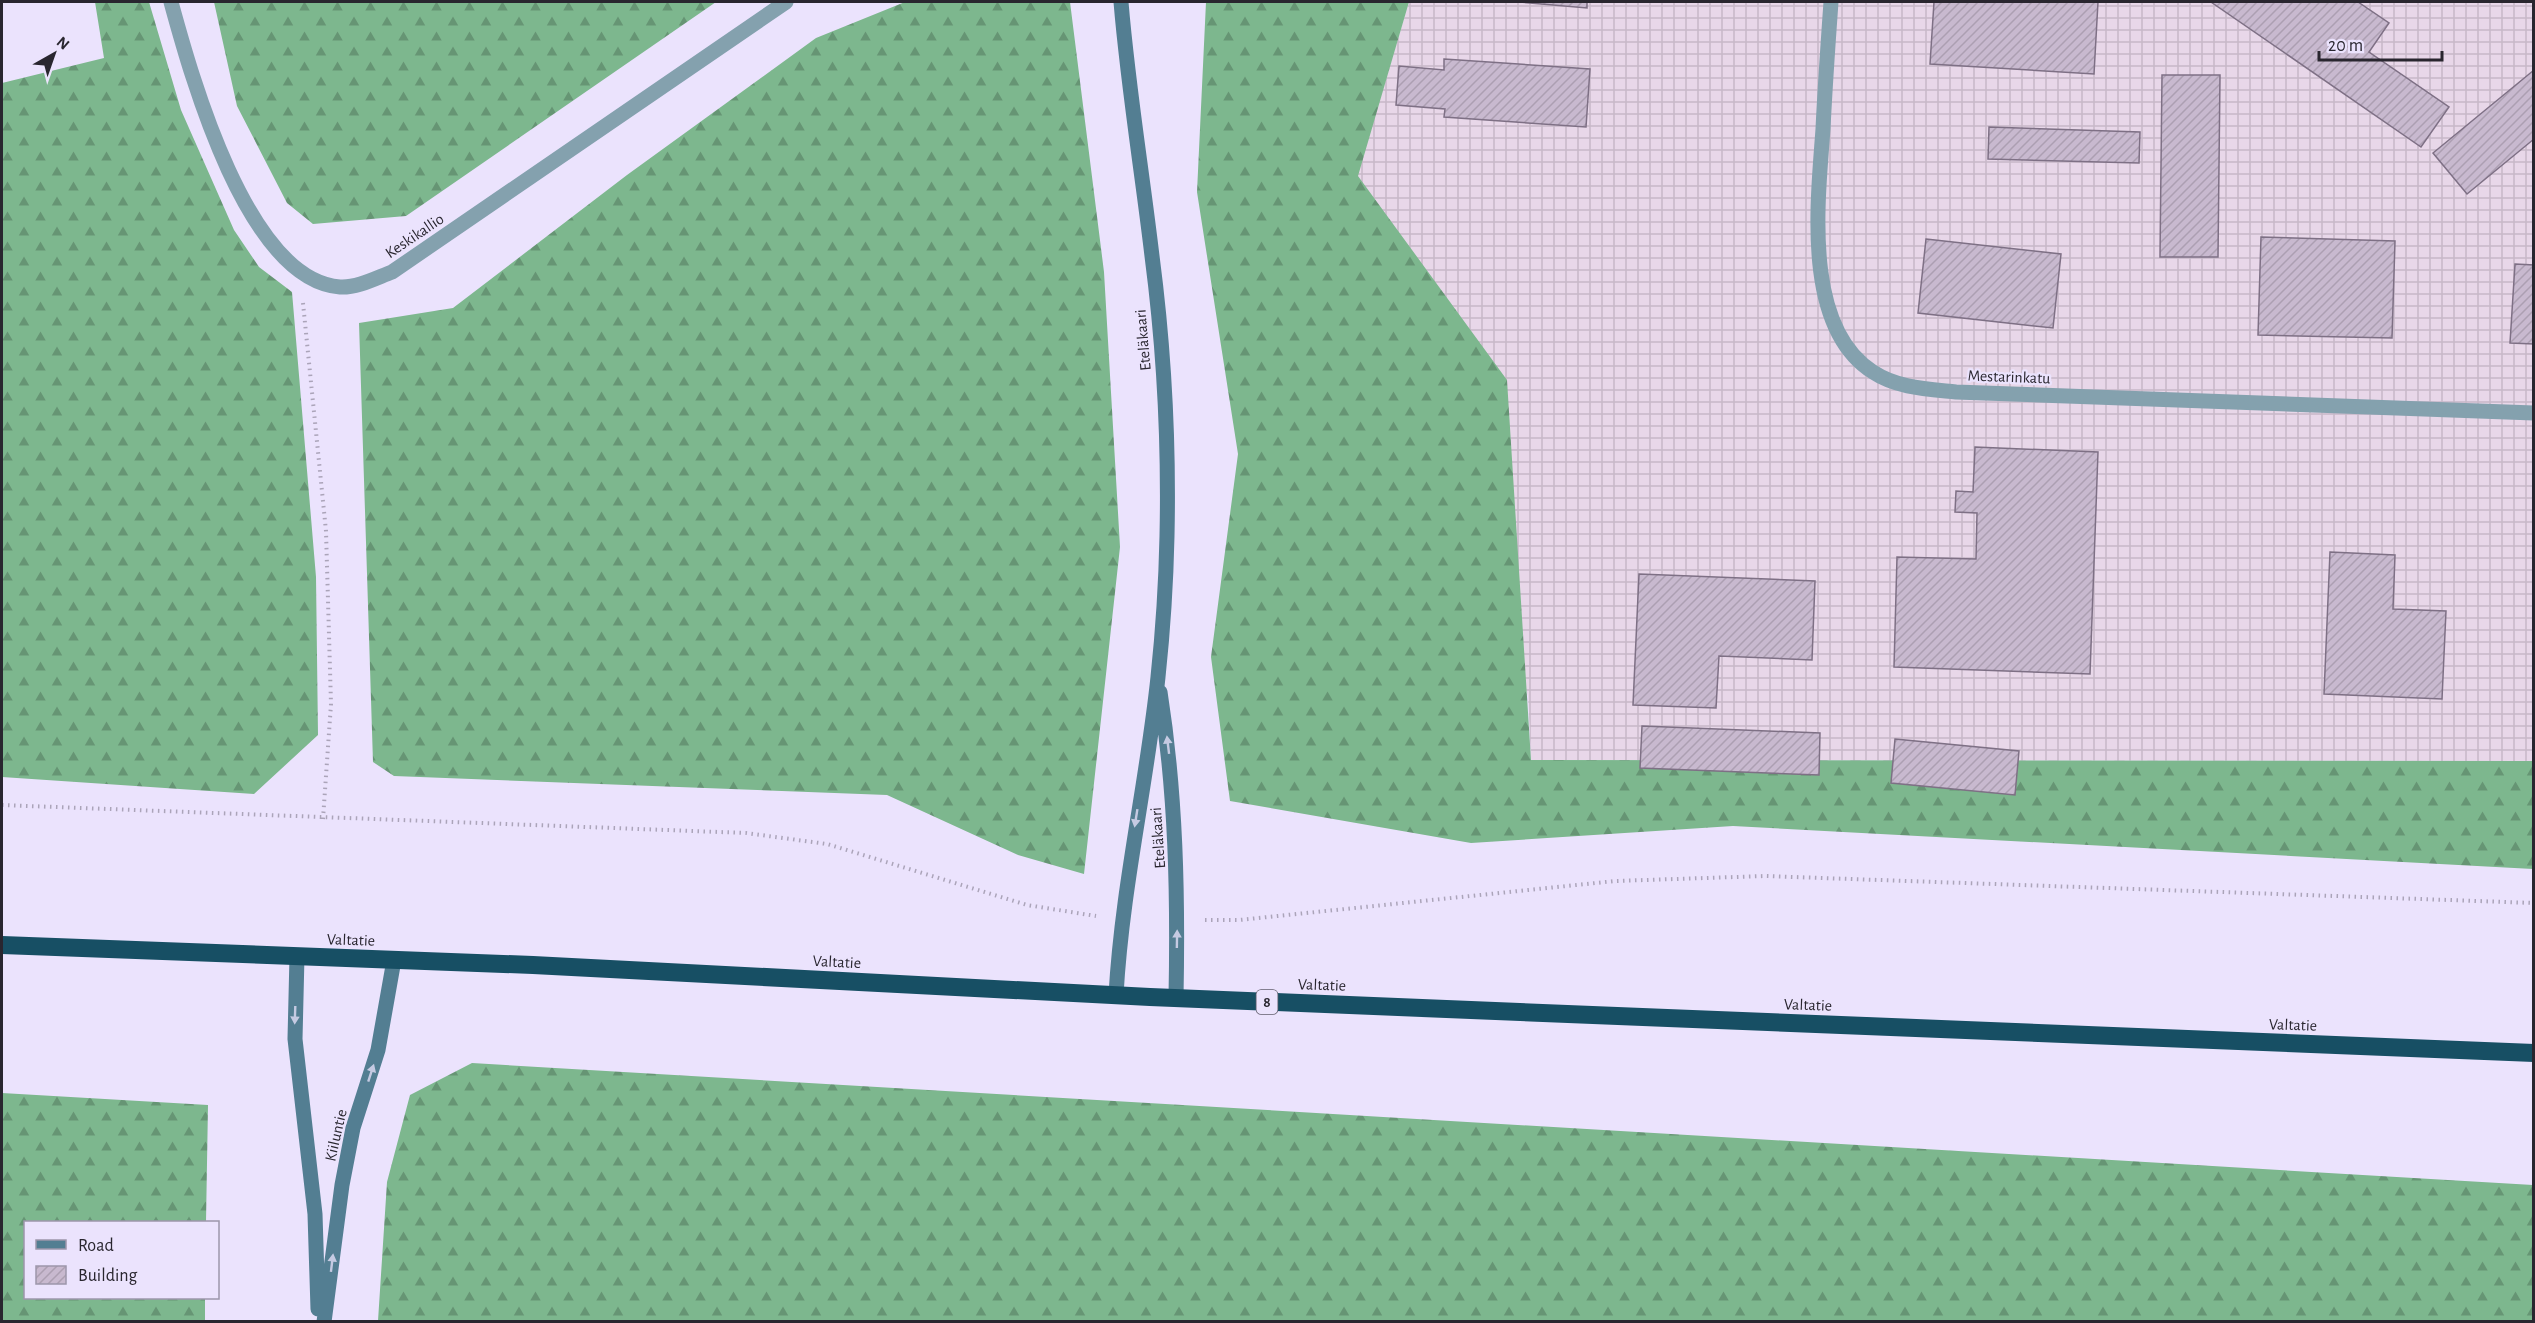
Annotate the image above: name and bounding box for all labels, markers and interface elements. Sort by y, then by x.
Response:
north arrow [24,24,84,84]
scale bar [2319,24,2442,62]
text: N [54,34,72,53]
text: 20 m [2328,37,2363,55]
street label: Keskikallio [382,210,447,261]
street label: Eteläkaari [1132,309,1154,371]
street label: Mestarinkatu [1967,368,2051,386]
one-way arrow [1163,735,1173,754]
street label: Eteläkaari [1148,807,1168,869]
one-way arrow [1131,809,1140,828]
one-way arrow [1172,930,1182,949]
street label: Valtatie [327,931,375,949]
street label: Valtatie [812,953,862,971]
street label: Valtatie [1298,976,1346,994]
road number: 8 [1256,990,1278,1014]
street label: Valtatie [1784,996,1832,1014]
one-way arrow [290,1005,300,1024]
street label: Valtatie [2269,1016,2317,1034]
one-way arrow [367,1064,376,1082]
street label: Kiiluntie [322,1108,350,1163]
legend [24,1221,219,1299]
text: Road [78,1237,114,1255]
one-way arrow [327,1254,337,1273]
text: Building [78,1267,138,1285]

